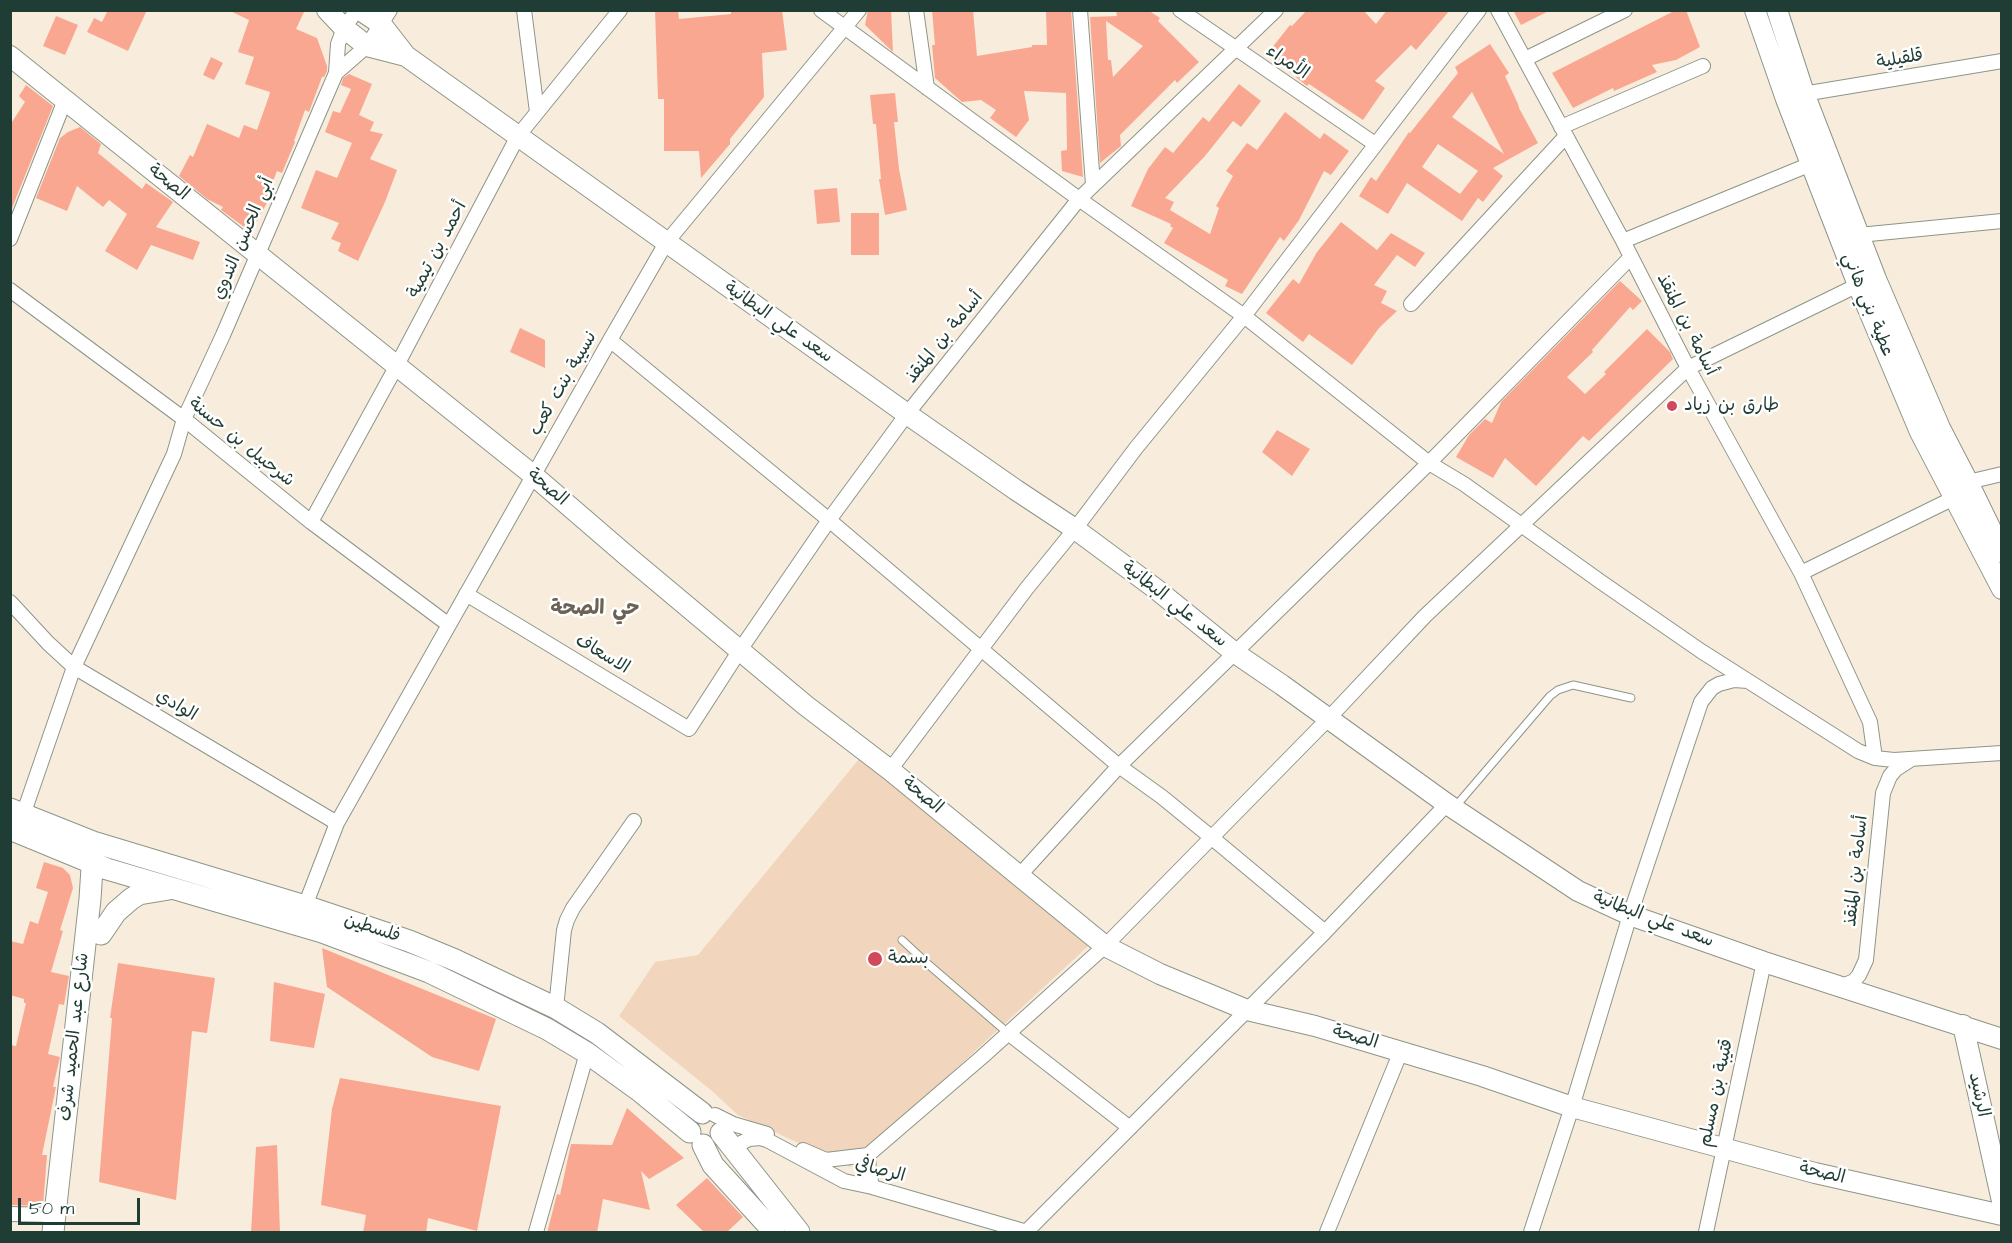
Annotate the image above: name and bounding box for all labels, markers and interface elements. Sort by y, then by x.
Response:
street label: الأمراء [1261,41,1313,85]
street label: قلقيلية [1875,45,1925,75]
street label: الصحة [143,160,193,206]
street label: أبي الحسن الندوي [209,175,279,303]
street label: أحمد بن تيمية [404,198,472,302]
street label: عطية بني هاني [1836,250,1898,360]
street label: أسامة بن المنقذ [1651,270,1721,380]
street label: سعد علي البطانية [719,277,837,369]
street label: أسامة بن المنقذ [901,288,989,388]
street label: نسيبة بنت كعب [525,328,603,440]
street label: شرحبيل بن حسنة [184,394,298,492]
place label: طارق بن زياد [1684,395,1779,417]
marker: طارق بن زياد [1665,399,1679,413]
street label: الصحة [522,465,572,511]
street label: سعد علي البطانية [1117,557,1231,653]
district label: حي الصحة [551,598,639,622]
street label: الاسعاف [571,630,633,680]
street label: الوادي [151,685,201,727]
street label: الصحة [897,773,947,819]
street label: أسامة بن المنقذ [1840,814,1874,928]
street label: سعد علي البطانية [1589,887,1717,953]
street label: فلسطين [341,910,403,948]
place label: بسمة [888,948,929,970]
marker: بسمة [866,950,884,968]
street label: شارع عبد الحميد شرف [55,952,95,1122]
street label: الصحة [1330,1021,1380,1055]
street label: قتيبة بن مسلم [1695,1037,1739,1149]
street label: الرشيد [1963,1071,1993,1119]
street label: الرصافي [853,1154,907,1188]
street label: الصحة [1797,1158,1847,1190]
scale bar [21,1186,142,1224]
text: 50 m [29,1196,74,1221]

